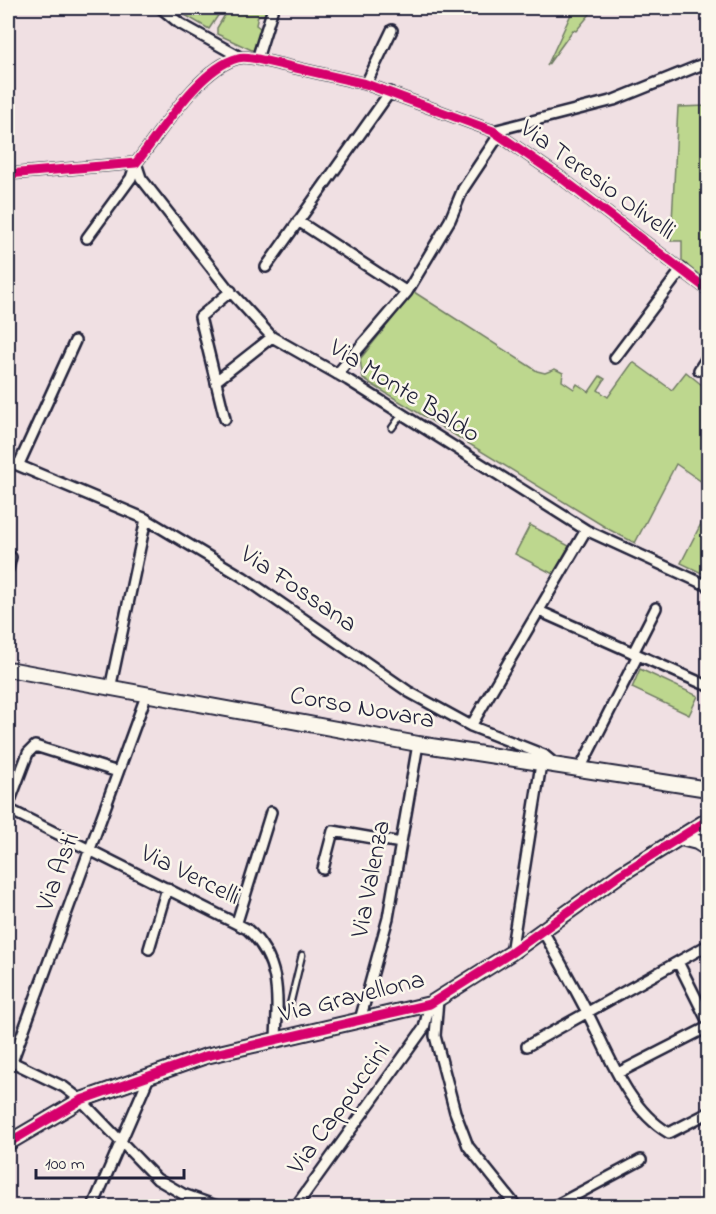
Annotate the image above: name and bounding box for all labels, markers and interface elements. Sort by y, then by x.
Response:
street label: Via Teresio Olivelli [510,111,683,251]
street label: Via Monte Baldo [320,330,487,454]
street label: Via Fossana [231,536,364,643]
street label: Corso Novara [287,678,437,740]
street label: Via Valenza [342,817,402,942]
street label: Via Asti [27,827,91,918]
street label: Via Vercelli [133,835,247,917]
street label: Via Gravellona [274,962,429,1035]
street label: Via Cappuccini [278,1035,401,1184]
scale bar [36,1142,184,1180]
text: 100 m [45,1152,85,1178]

